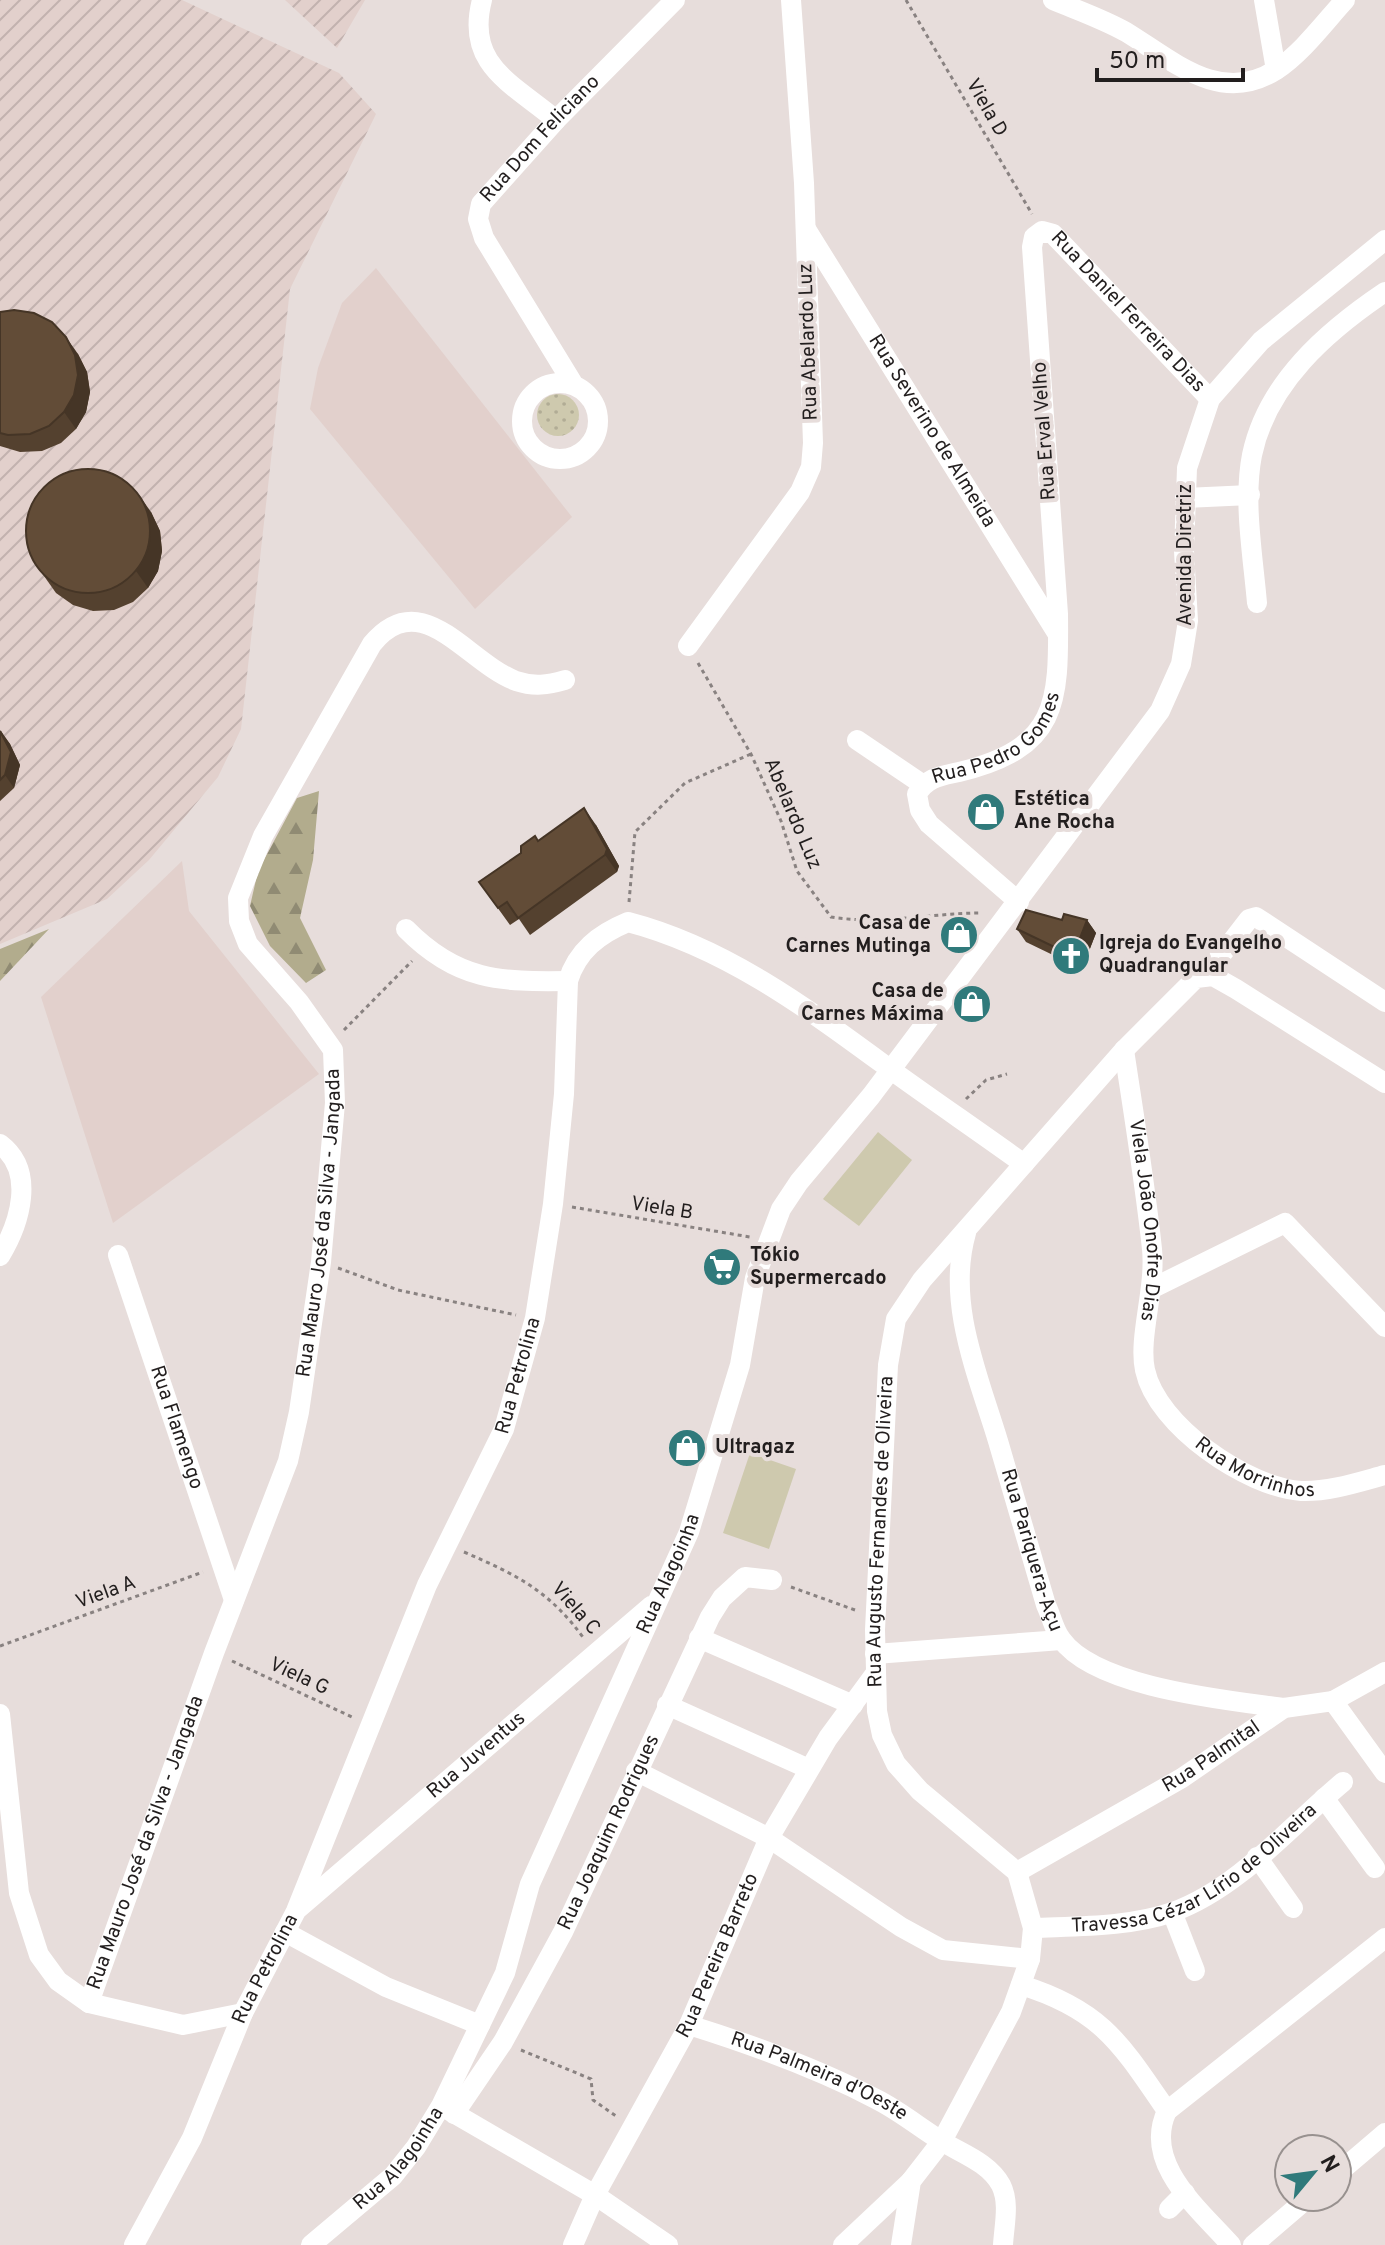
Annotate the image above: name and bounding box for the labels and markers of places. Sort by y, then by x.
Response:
place label: Estética Ane Rocha [1014,787,1115,836]
shop icon: Estética Ane Rocha [965,791,1007,833]
place label: Casa de Carnes Mutinga [785,911,931,960]
shop icon: Casa de Carnes Mutinga [938,914,980,956]
place label: Igreja do Evangelho Quadrangular [1099,931,1282,980]
church icon: Igreja do Evangelho Quadrangular [1050,935,1092,977]
place label: Casa de Carnes Máxima [801,979,944,1028]
shop icon: Casa de Carnes Máxima [951,983,993,1025]
place label: Tókio Supermercado [750,1243,887,1292]
supermarket icon: Tókio Supermercado [701,1246,743,1288]
shop icon: Ultragaz [666,1427,708,1469]
place label: Ultragaz [715,1435,795,1461]

